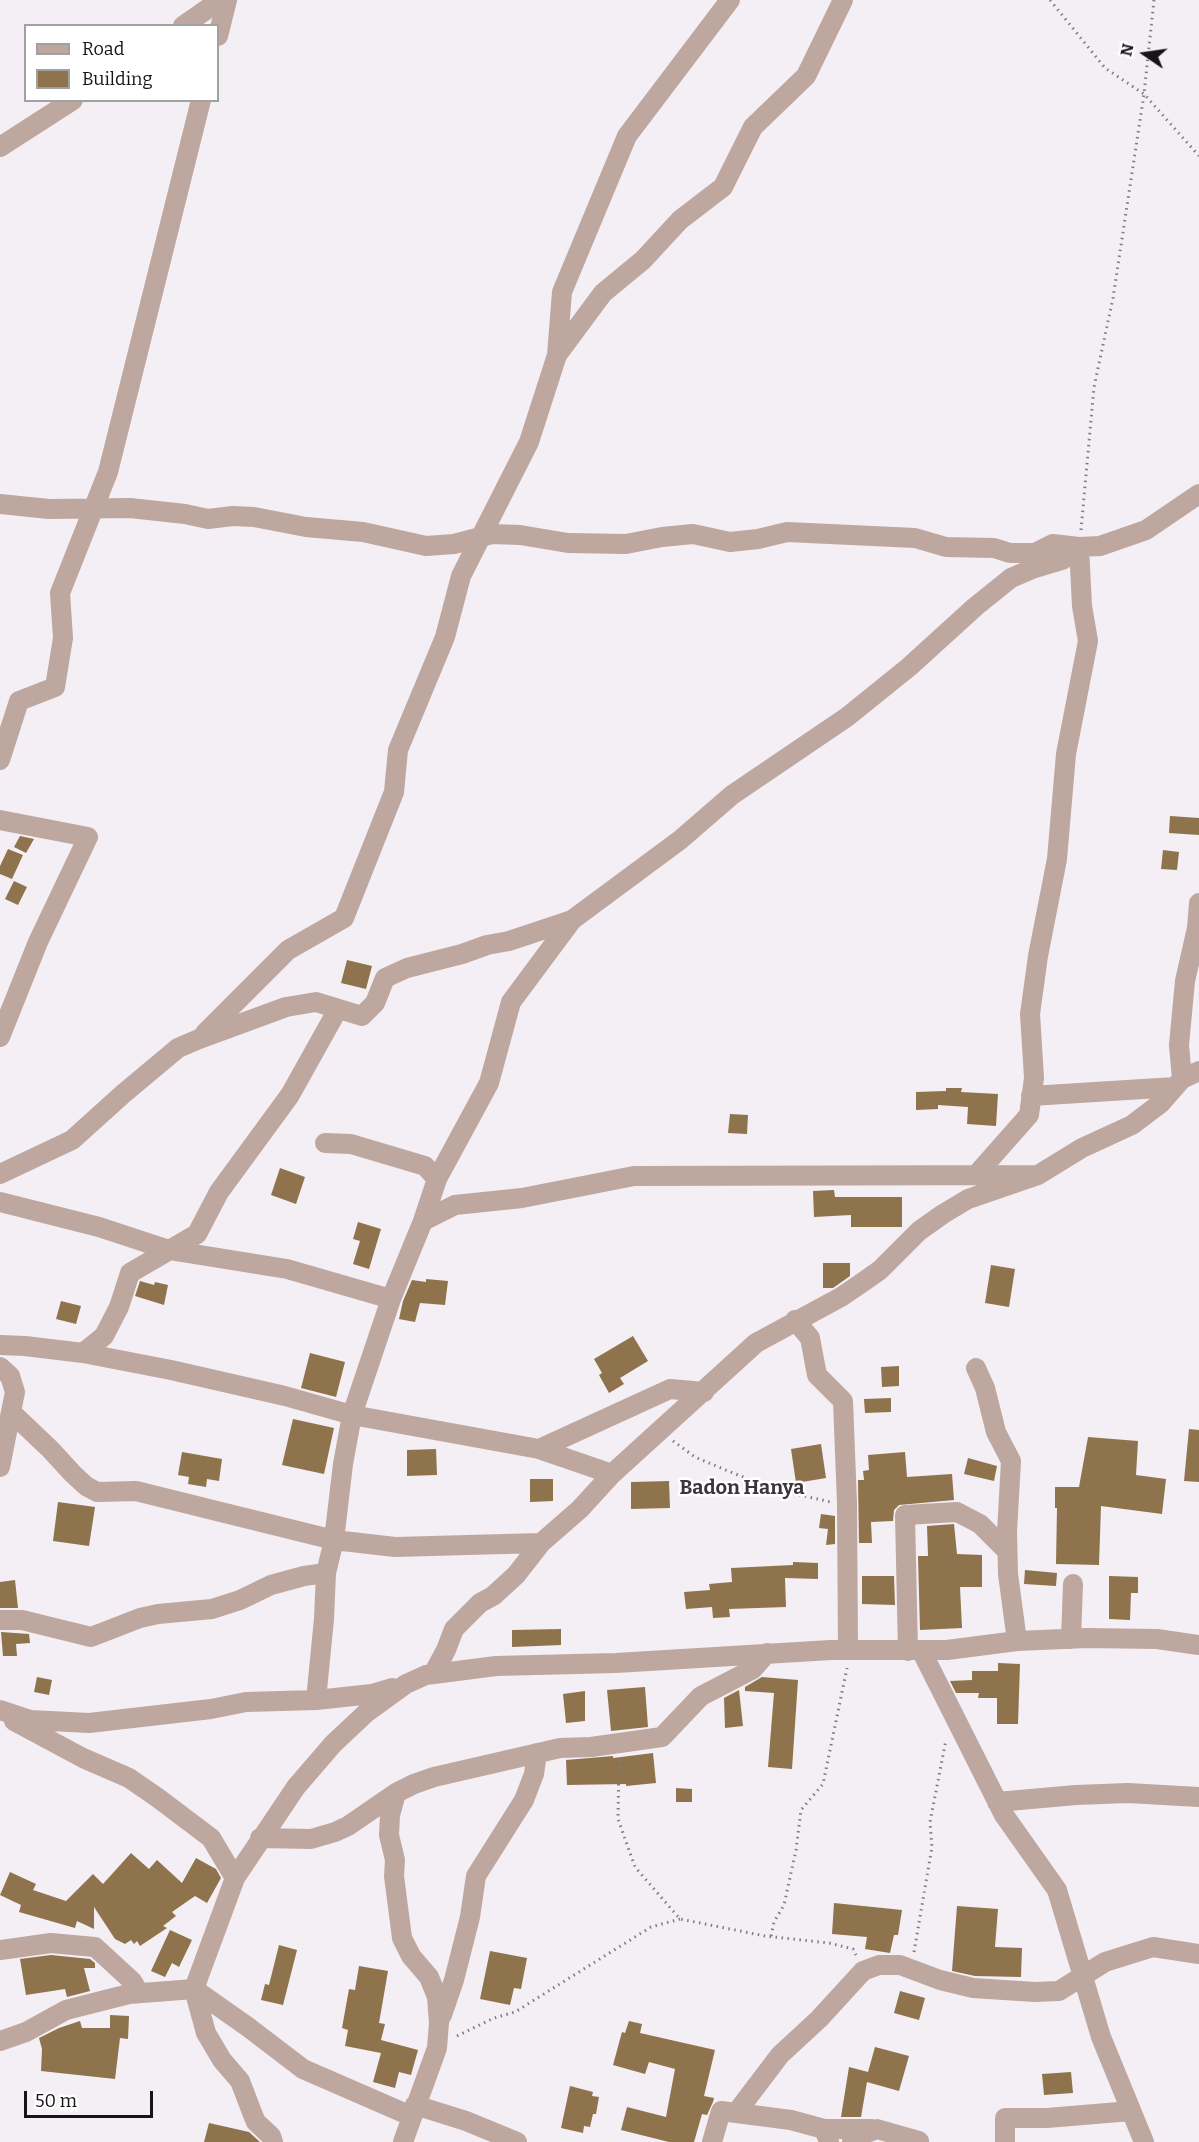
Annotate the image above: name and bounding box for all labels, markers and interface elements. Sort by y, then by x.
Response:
legend [24,24,219,102]
north arrow [1115,24,1175,84]
text: Road [82,38,124,60]
text: N [1116,42,1138,58]
text: Building [82,68,153,90]
district label: Badon Hanya [680,1476,804,1500]
scale bar [27,2079,156,2117]
text: 50 m [35,2090,77,2112]

